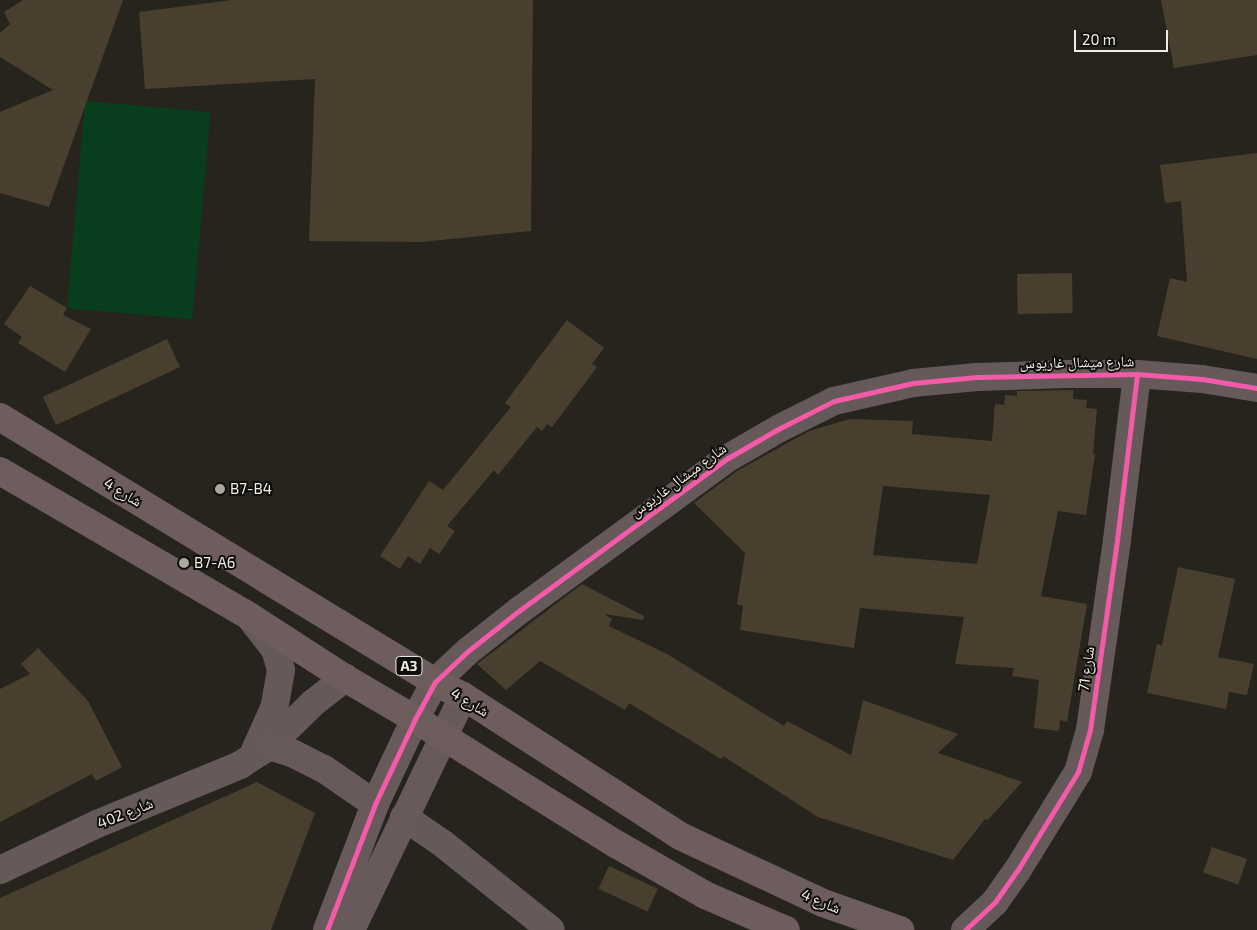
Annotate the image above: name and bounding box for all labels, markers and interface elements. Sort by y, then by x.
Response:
scale bar [1077,20,1171,52]
text: 20 m [1082,30,1116,48]
street label: شارع ميشال غاريوس [1020,352,1134,372]
street label: شارع ميشال غاريوس [626,439,730,521]
street label: شارع 4 [101,474,145,510]
place label: B7-B4 [230,480,272,498]
marker: B7-B4 [214,483,226,495]
place label: B7-A6 [194,554,235,572]
marker: B7-A6 [178,557,190,569]
street label: شارع 71 [1074,645,1098,693]
road number: A3 [395,654,423,678]
street label: شارع 4 [448,684,492,720]
street label: شارع 402 [94,794,156,832]
street label: شارع 4 [799,885,843,917]

